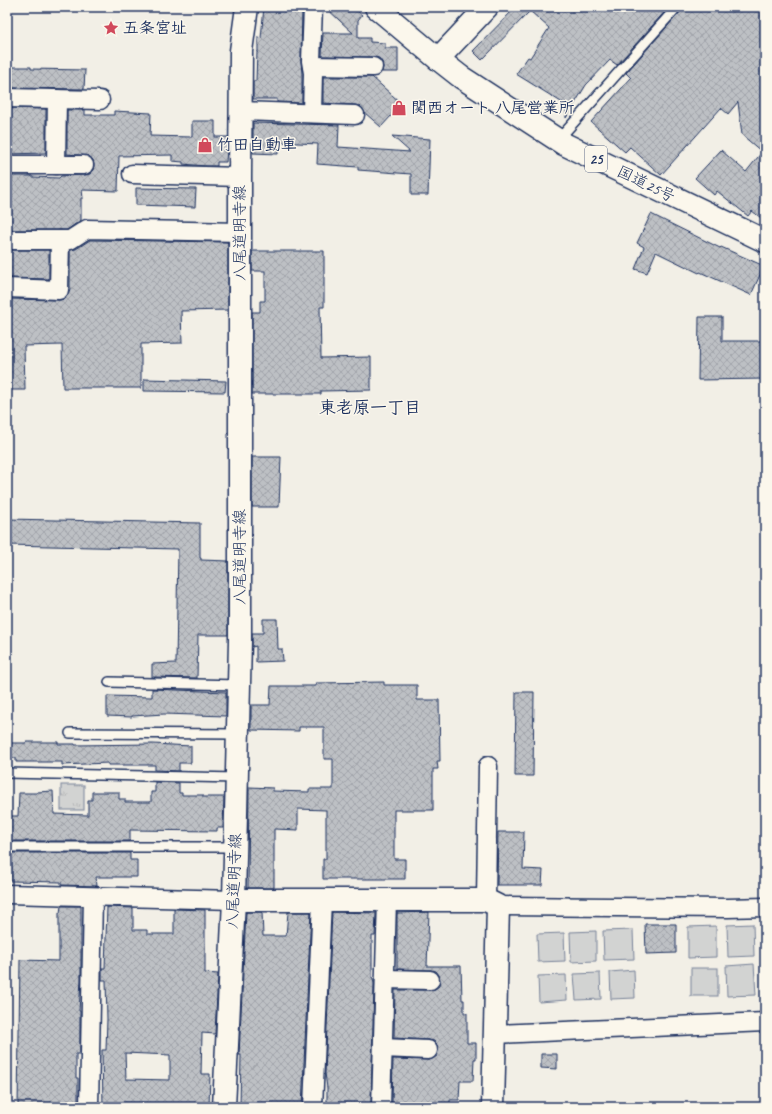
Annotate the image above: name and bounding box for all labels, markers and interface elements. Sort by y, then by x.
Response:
place label: 五条宮址 [123,18,187,38]
place icon: 五条宮址 [102,19,120,37]
place label: 関西オート 八尾営業所 [411,98,575,118]
shop icon: 関西オート 八尾営業所 [390,99,408,117]
place label: 竹田自動車 [217,135,297,155]
shop icon: 竹田自動車 [196,136,214,154]
road number: 25 [585,146,607,172]
street label: 国道25号 [614,161,678,207]
street label: 八尾道明寺線 [230,185,250,281]
district label: 東老原一丁目 [319,397,421,418]
street label: 八尾道明寺線 [230,509,250,605]
street label: 八尾道明寺線 [222,833,246,929]

